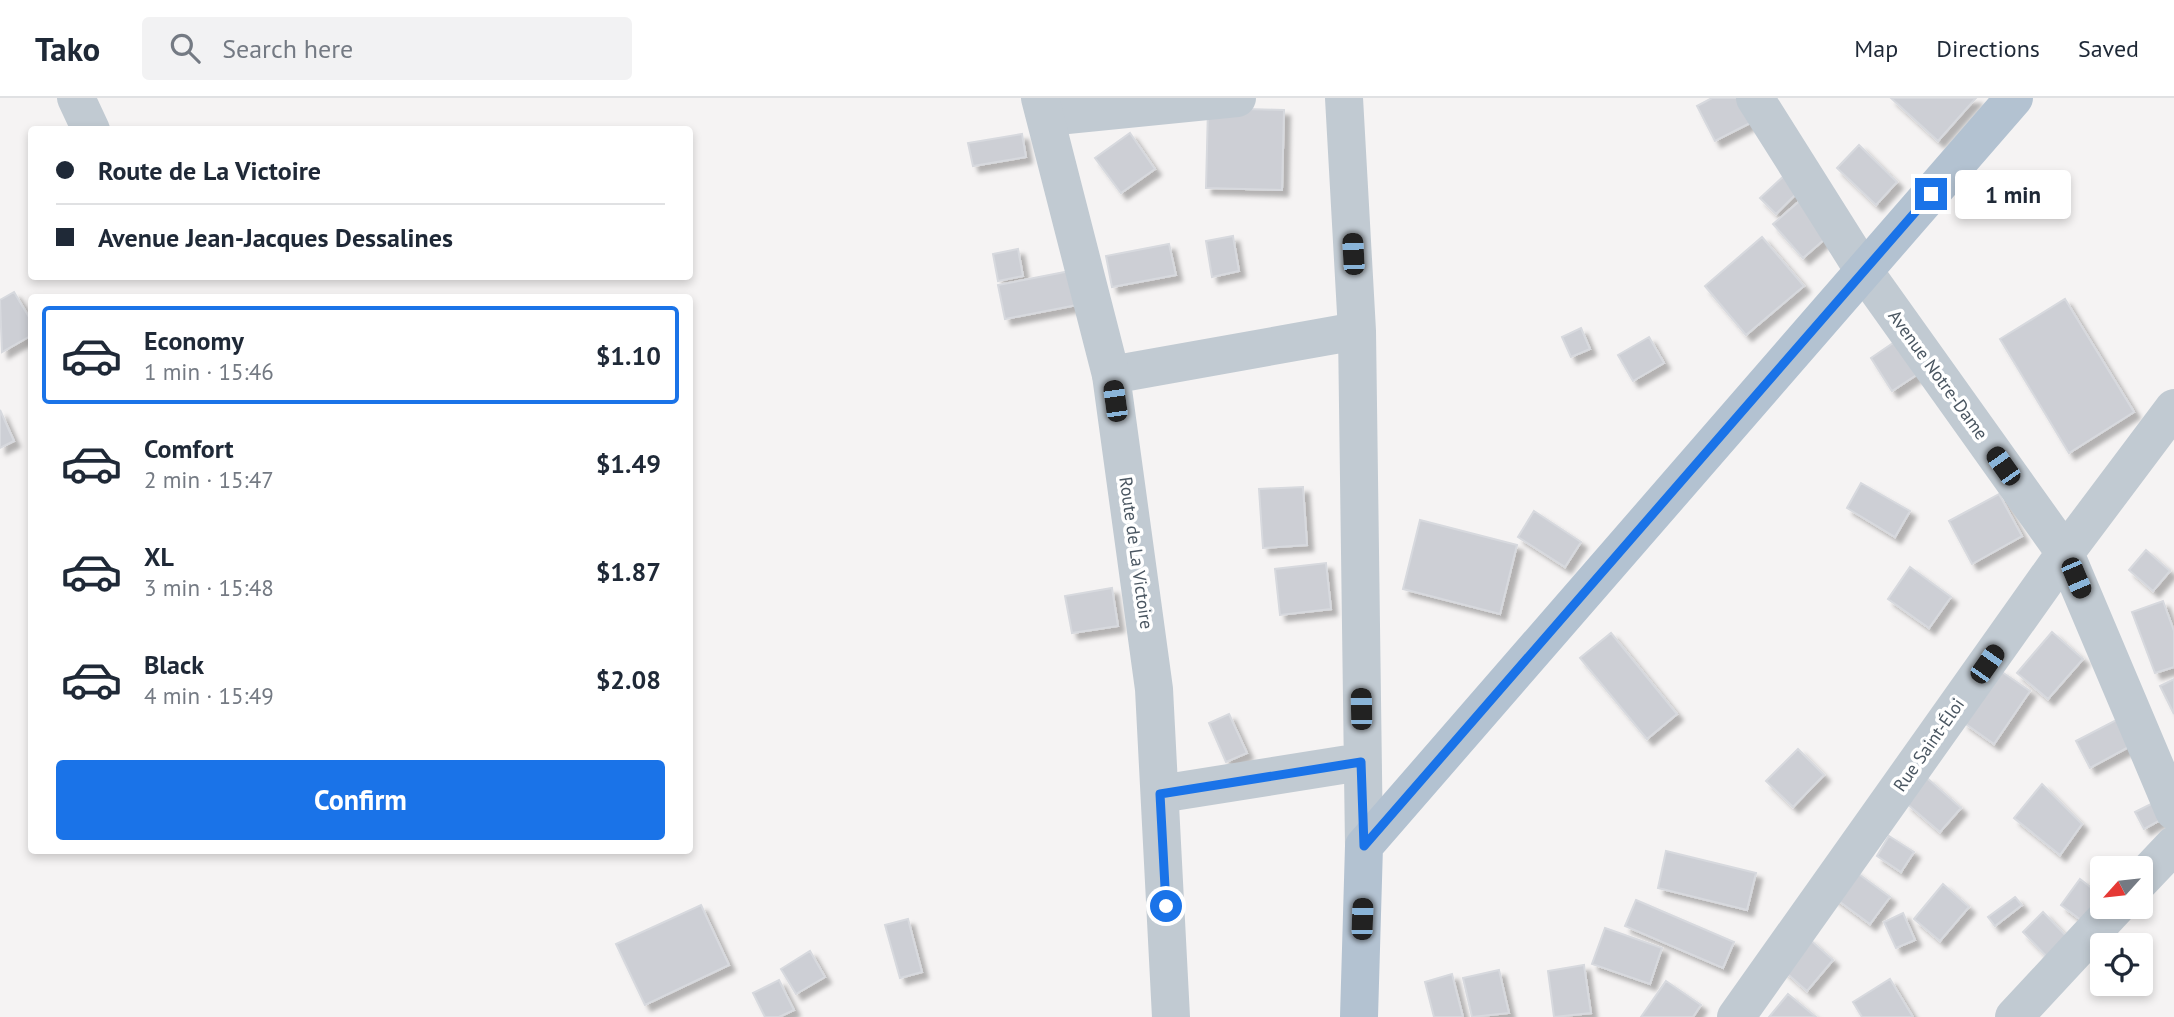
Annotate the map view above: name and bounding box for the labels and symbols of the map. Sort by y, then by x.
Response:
callout: 1 min [1955,170,2071,218]
route end [1915,178,1947,210]
car [1342,232,1365,276]
street label: Avenue Notre-Dame [1884,305,1993,444]
car [1102,379,1129,423]
car [1983,443,2024,489]
street label: Route de La Victoire [1114,475,1159,631]
car [2059,555,2094,601]
car [1967,641,2008,687]
car [1351,688,1372,730]
street label: Rue Saint-Éloi [1888,694,1969,796]
north arrow [2090,856,2152,919]
route start [1150,890,1182,922]
car [1351,898,1374,940]

